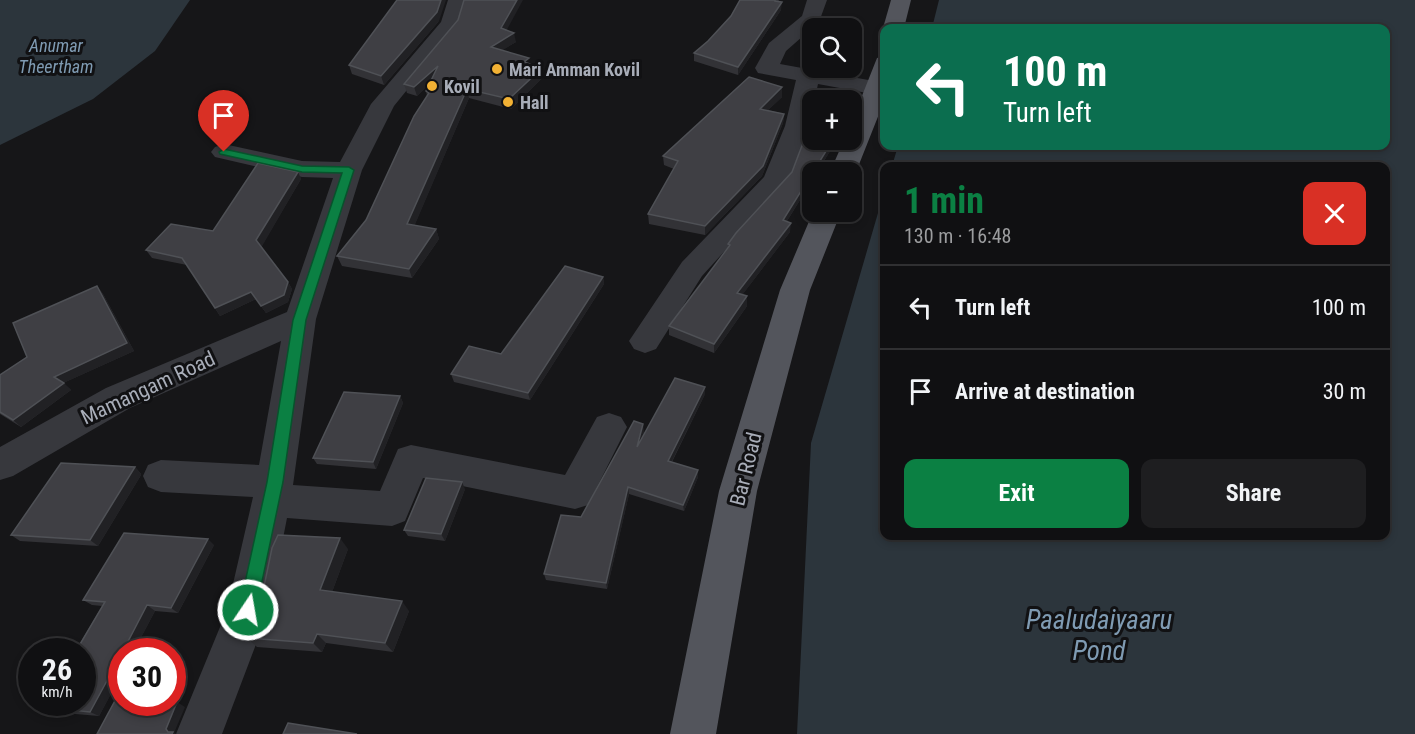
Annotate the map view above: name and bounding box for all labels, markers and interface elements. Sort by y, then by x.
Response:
map controls [802,18,862,222]
button: search [802,18,862,78]
water label: Anumar Theertham [19,35,93,77]
text: 100 m [1003,47,1108,96]
icon: left [904,48,982,126]
place label: Mari Amman Kovil [509,59,640,80]
marker: Mari Amman Kovil [490,62,504,76]
place label: Kovil [444,76,480,97]
marker: Kovil [425,79,439,93]
pin [198,90,249,152]
button: + [802,90,862,150]
place label: Hall [520,92,549,113]
marker: Hall [501,95,515,109]
text: Turn left [1003,97,1092,129]
icon: arrive [207,99,240,132]
button: − [802,162,862,222]
text: 1 min [904,180,984,222]
button: close [1303,182,1366,245]
text: 130 m · 16:48 [904,224,1011,248]
icon: left [904,291,937,324]
text: Turn left [955,295,1030,320]
text: 100 m [1312,295,1366,320]
street label: Mamangam Road [77,346,219,430]
icon: arrive [904,375,937,408]
text: Arrive at destination [955,379,1135,404]
text: 30 m [1323,379,1366,404]
street label: Bar Road [725,430,767,508]
button: Exit [904,459,1129,528]
button: Share [1141,459,1366,528]
position arrow [216,578,280,642]
water label: Paaludaiyaaru Pond [1026,604,1172,667]
speed limit sign: 30 [108,638,186,716]
text: 26 [42,652,72,687]
text: km/h [42,683,72,701]

